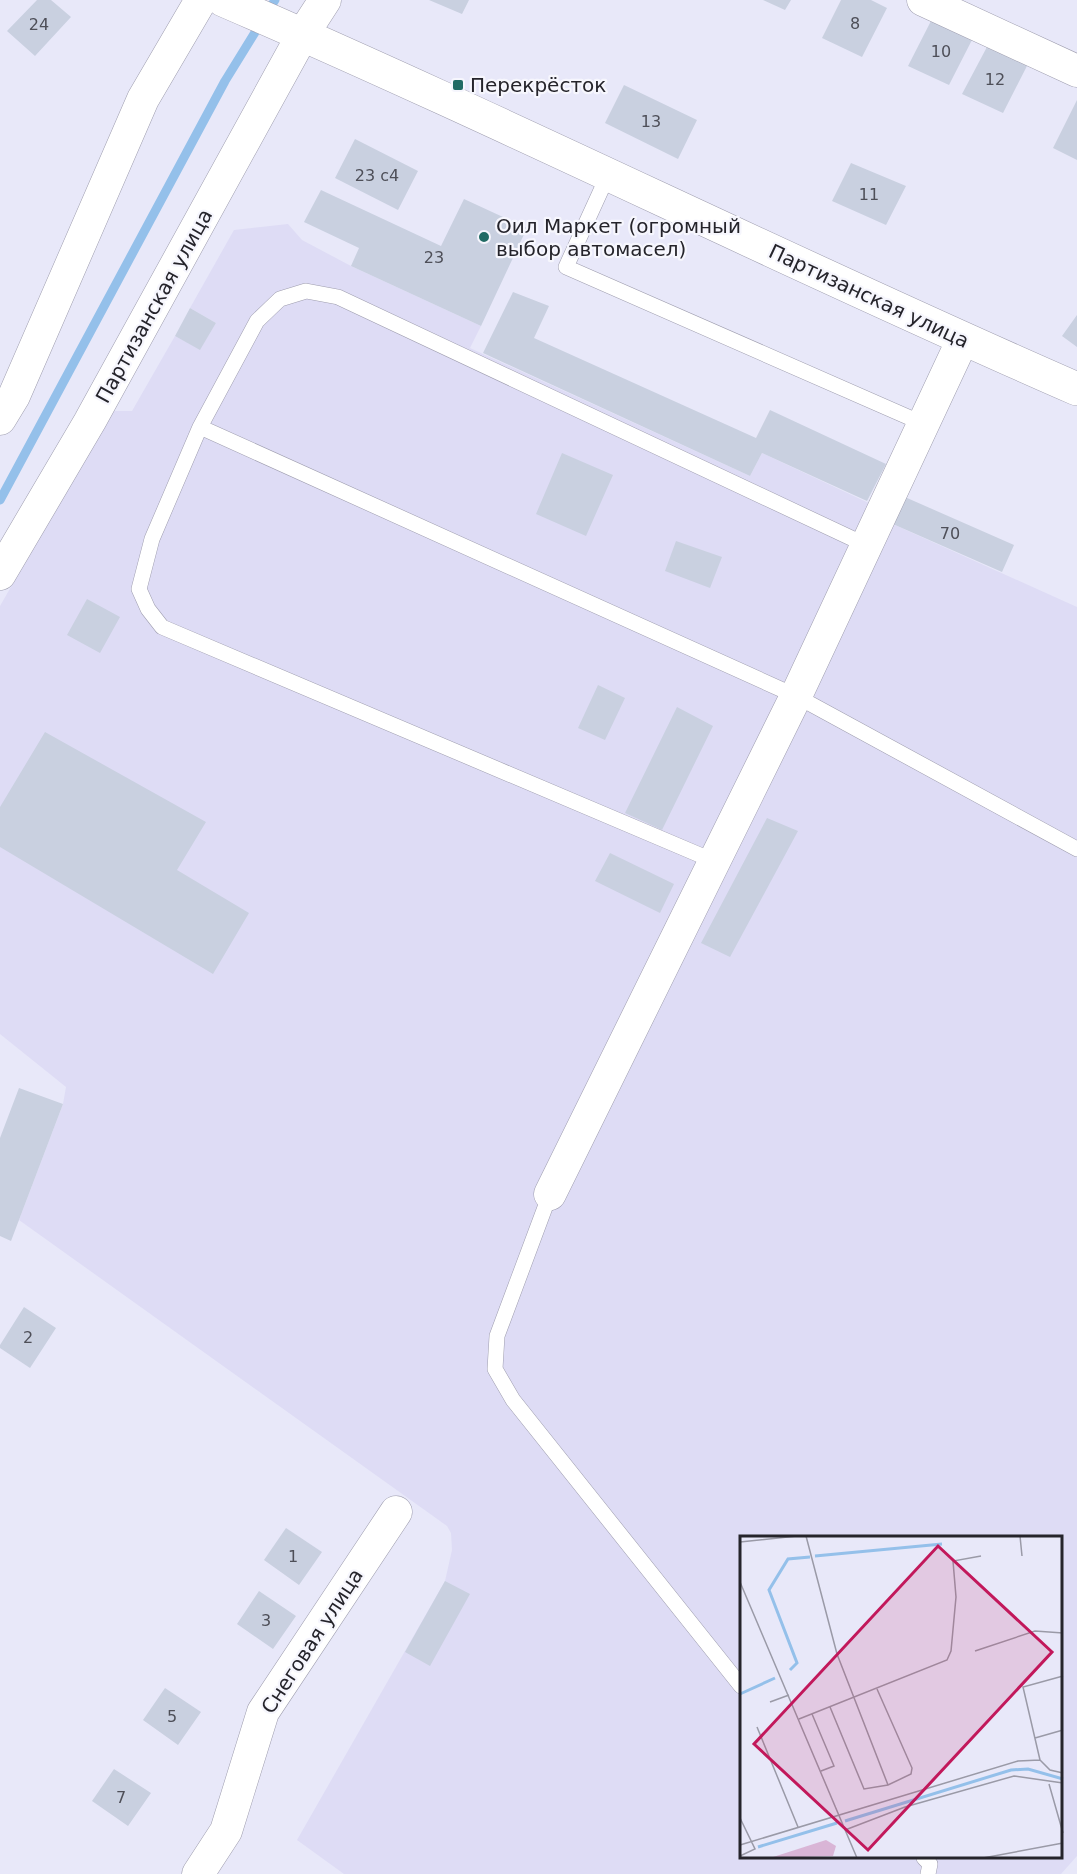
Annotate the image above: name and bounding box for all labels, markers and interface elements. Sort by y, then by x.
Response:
house number: 8 [850,14,860,33]
house number: 24 [29,15,49,34]
house number: 10 [931,42,951,61]
house number: 12 [985,70,1005,89]
place label: Перекрёсток [470,73,606,97]
marker: Перекрёсток [451,78,465,92]
house number: 13 [641,112,661,131]
house number: 23 с4 [355,166,399,185]
house number: 11 [859,185,879,204]
street label: Партизанская улица [91,205,217,407]
place label: Оил Маркет (огромный выбор автомасел) [496,214,741,261]
marker: Оил Маркет (огромный выбор автомасел) [477,230,491,244]
street label: Партизанская улица [765,239,973,353]
house number: 23 [424,248,444,267]
house number: 70 [940,524,960,543]
house number: 2 [23,1328,33,1347]
inset map [740,1536,1062,1859]
house number: 1 [288,1547,298,1566]
street label: Снеговая улица [256,1564,368,1718]
house number: 3 [261,1611,271,1630]
house number: 5 [167,1707,177,1726]
house number: 7 [116,1788,126,1807]

